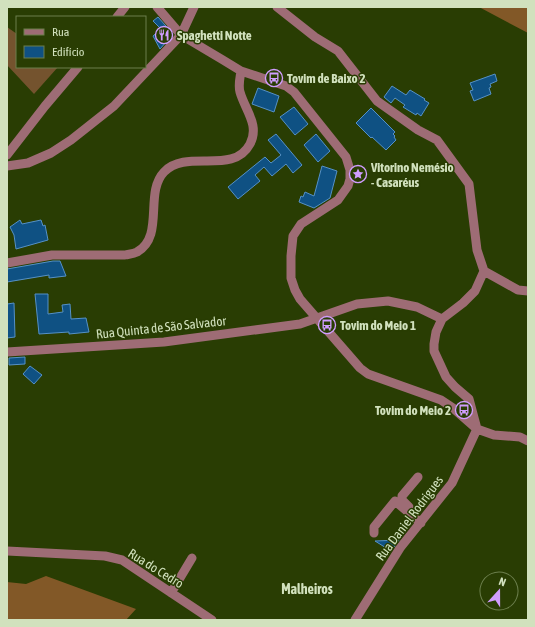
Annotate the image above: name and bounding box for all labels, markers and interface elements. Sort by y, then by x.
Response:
legend [16,16,146,68]
text: Rua [52,25,69,39]
restaurant icon: Spaghetti Notte [154,25,174,45]
place label: Spaghetti Notte [177,28,252,43]
text: Edifício [52,45,85,59]
bus stop icon: Tovim de Baixo 2 [264,68,284,88]
place label: Tovim de Baixo 2 [287,71,366,86]
place label: Vitorino Nemésio - Casaréus [370,160,454,190]
place icon: Vitorino Nemésio - Casaréus [348,164,368,184]
street label: Rua Quinta de São Salvador [95,313,227,342]
bus stop icon: Tovim do Meio 1 [317,315,337,335]
place label: Tovim do Meio 1 [340,318,416,333]
bus stop icon: Tovim do Meio 2 [454,400,474,420]
place label: Tovim do Meio 2 [375,403,451,418]
street label: Rua Daniel Rodrigues [373,473,446,564]
street label: Rua do Cedro [125,546,186,591]
north arrow [479,571,519,611]
text: N [497,575,508,588]
district label: Malheiros [281,581,333,597]

